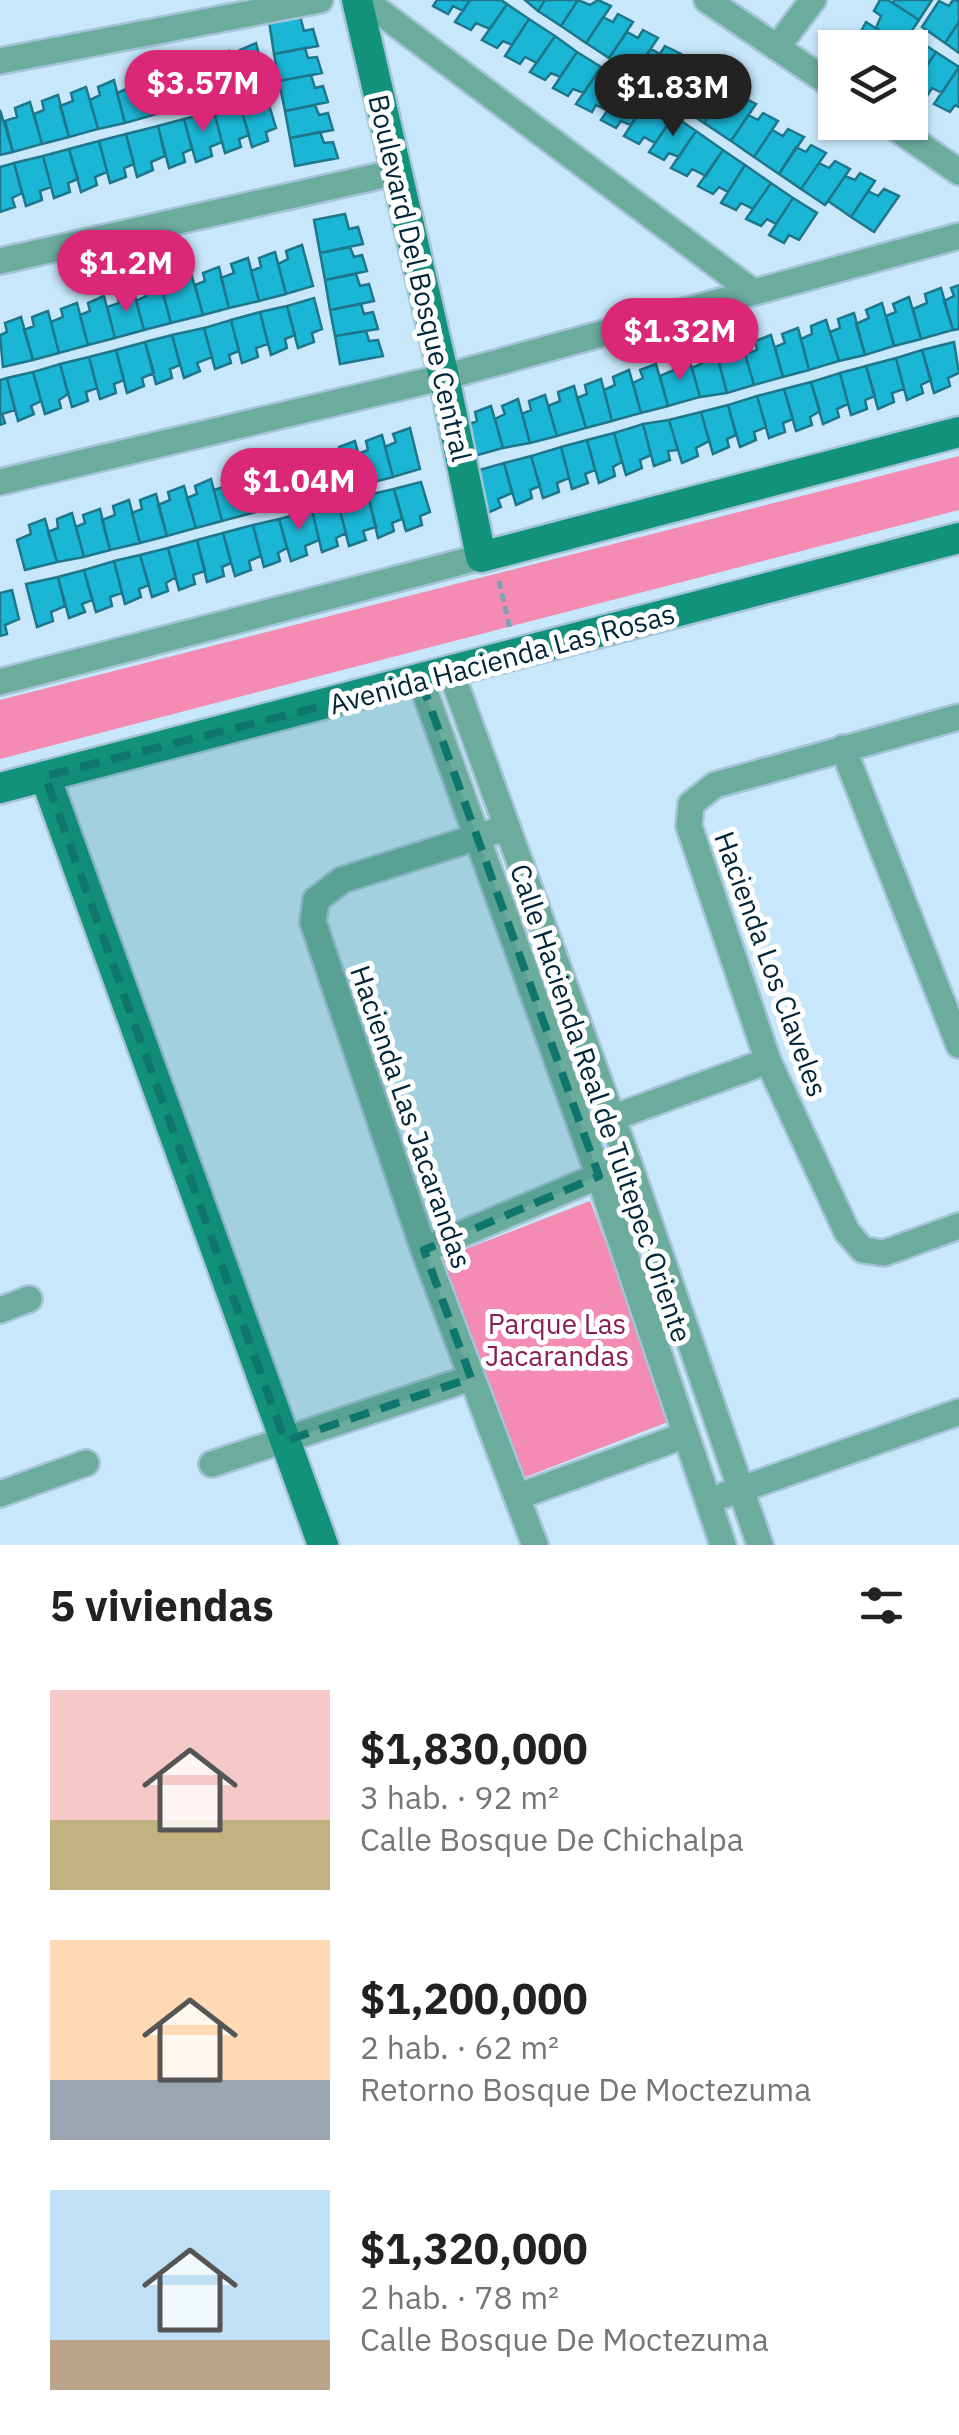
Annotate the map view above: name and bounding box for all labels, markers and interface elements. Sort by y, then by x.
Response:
map controls [818,30,928,140]
button: layers [818,30,928,140]
pin: $3.57M [122,50,284,135]
pin: $1.83M [592,54,754,139]
text: $3.57M [147,61,259,103]
text: $1.83M [617,65,729,107]
street label: Boulevard Del Bosque Central [360,91,481,465]
pin: $1.2M [56,230,196,315]
text: $1.2M [79,241,173,283]
pin: $1.32M [599,298,761,383]
text: $1.32M [624,309,736,351]
pin: $1.04M [218,448,380,533]
text: $1.04M [243,459,355,501]
street label: Avenida Hacienda Las Rosas [325,595,679,723]
street label: Hacienda Los Claveles [706,826,837,1102]
street label: Calle Hacienda Real de Tultepec Oriente [502,859,701,1347]
street label: Hacienda Las Jacarandas [342,960,481,1273]
park label: Parque Las Jacarandas [485,1305,629,1374]
text: 5 viviendas [50,1578,274,1633]
icon: filters [854,1578,909,1633]
text: $1,830,000 [360,1721,588,1776]
icon: home [130,1730,250,1850]
text: 3 hab. · 92 m² [360,1776,559,1818]
text: Calle Bosque De Chichalpa [360,1818,744,1860]
text: $1,200,000 [360,1971,588,2026]
icon: home [130,1980,250,2100]
text: 2 hab. · 62 m² [360,2026,559,2068]
text: Retorno Bosque De Moctezuma [360,2068,811,2110]
text: $1,320,000 [360,2221,588,2276]
icon: home [130,2230,250,2350]
text: 2 hab. · 78 m² [360,2276,559,2318]
text: Calle Bosque De Moctezuma [360,2318,769,2360]

